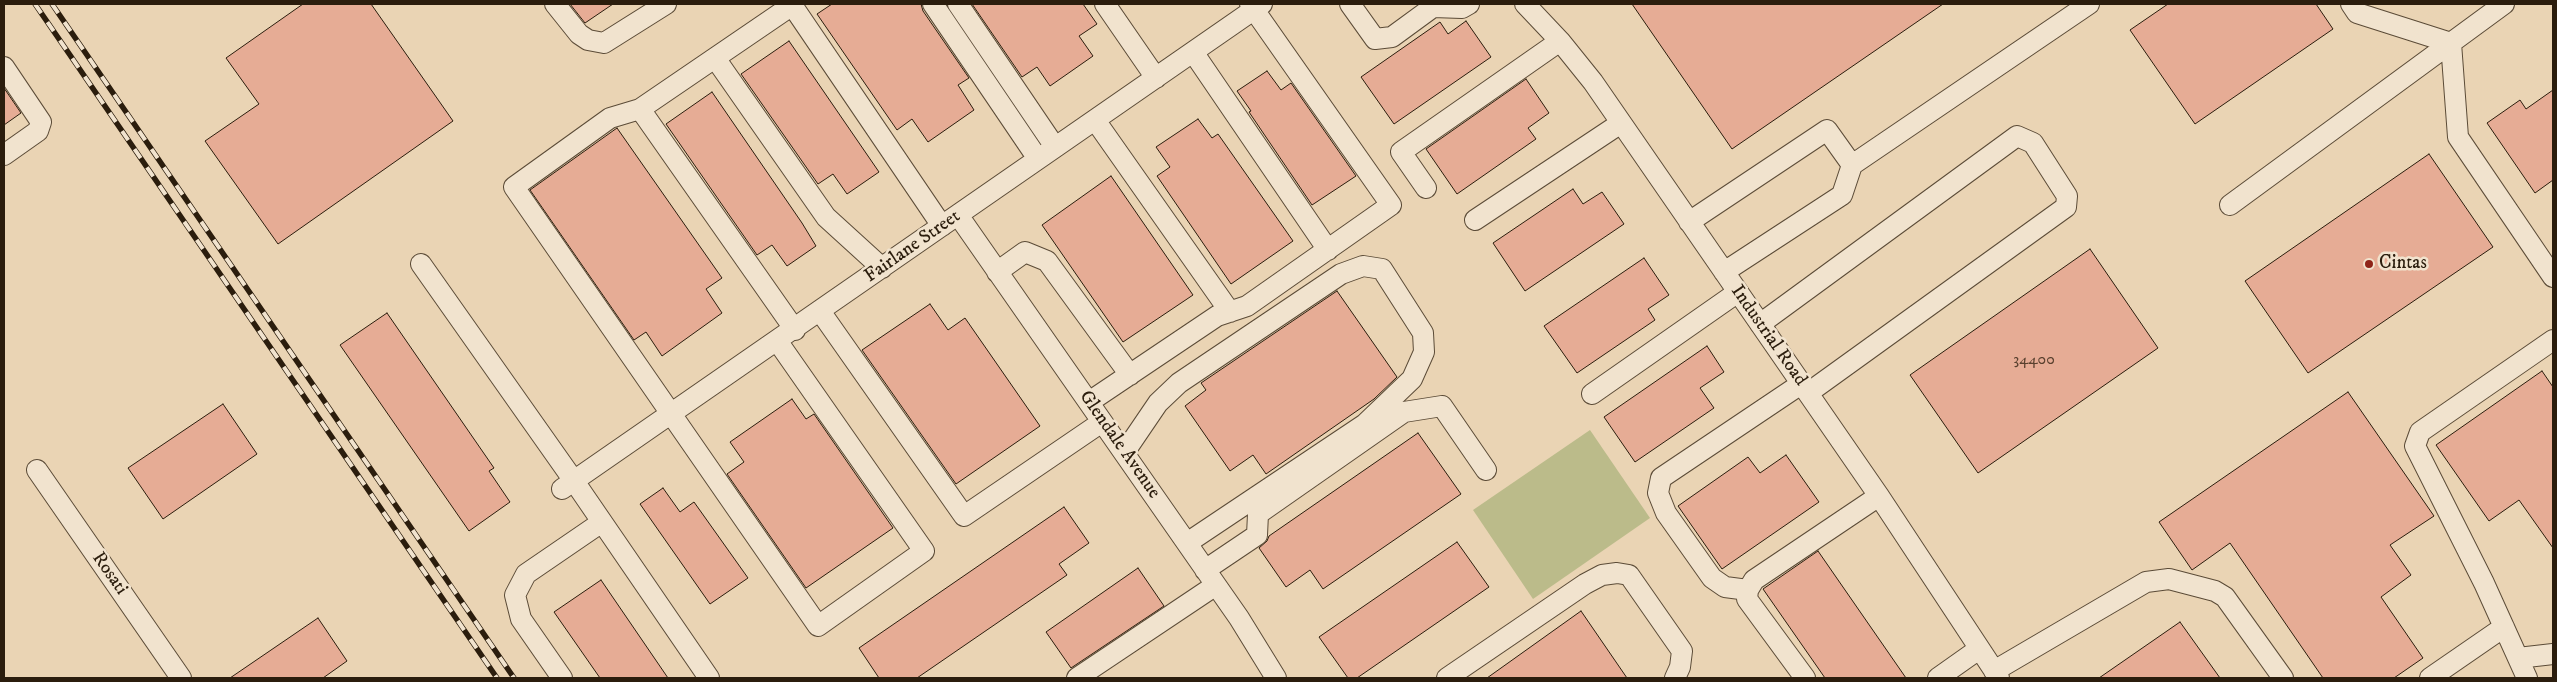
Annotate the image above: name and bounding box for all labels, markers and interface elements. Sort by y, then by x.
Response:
street label: Fairlane Street [861,206,965,288]
place label: Cintas [2379,253,2427,275]
marker: Cintas [2363,258,2375,270]
street label: Industrial Road [1725,281,1811,391]
house number: 34400 [2013,351,2055,371]
street label: Glendale Avenue [1073,387,1165,503]
street label: Rosati [86,548,132,600]

